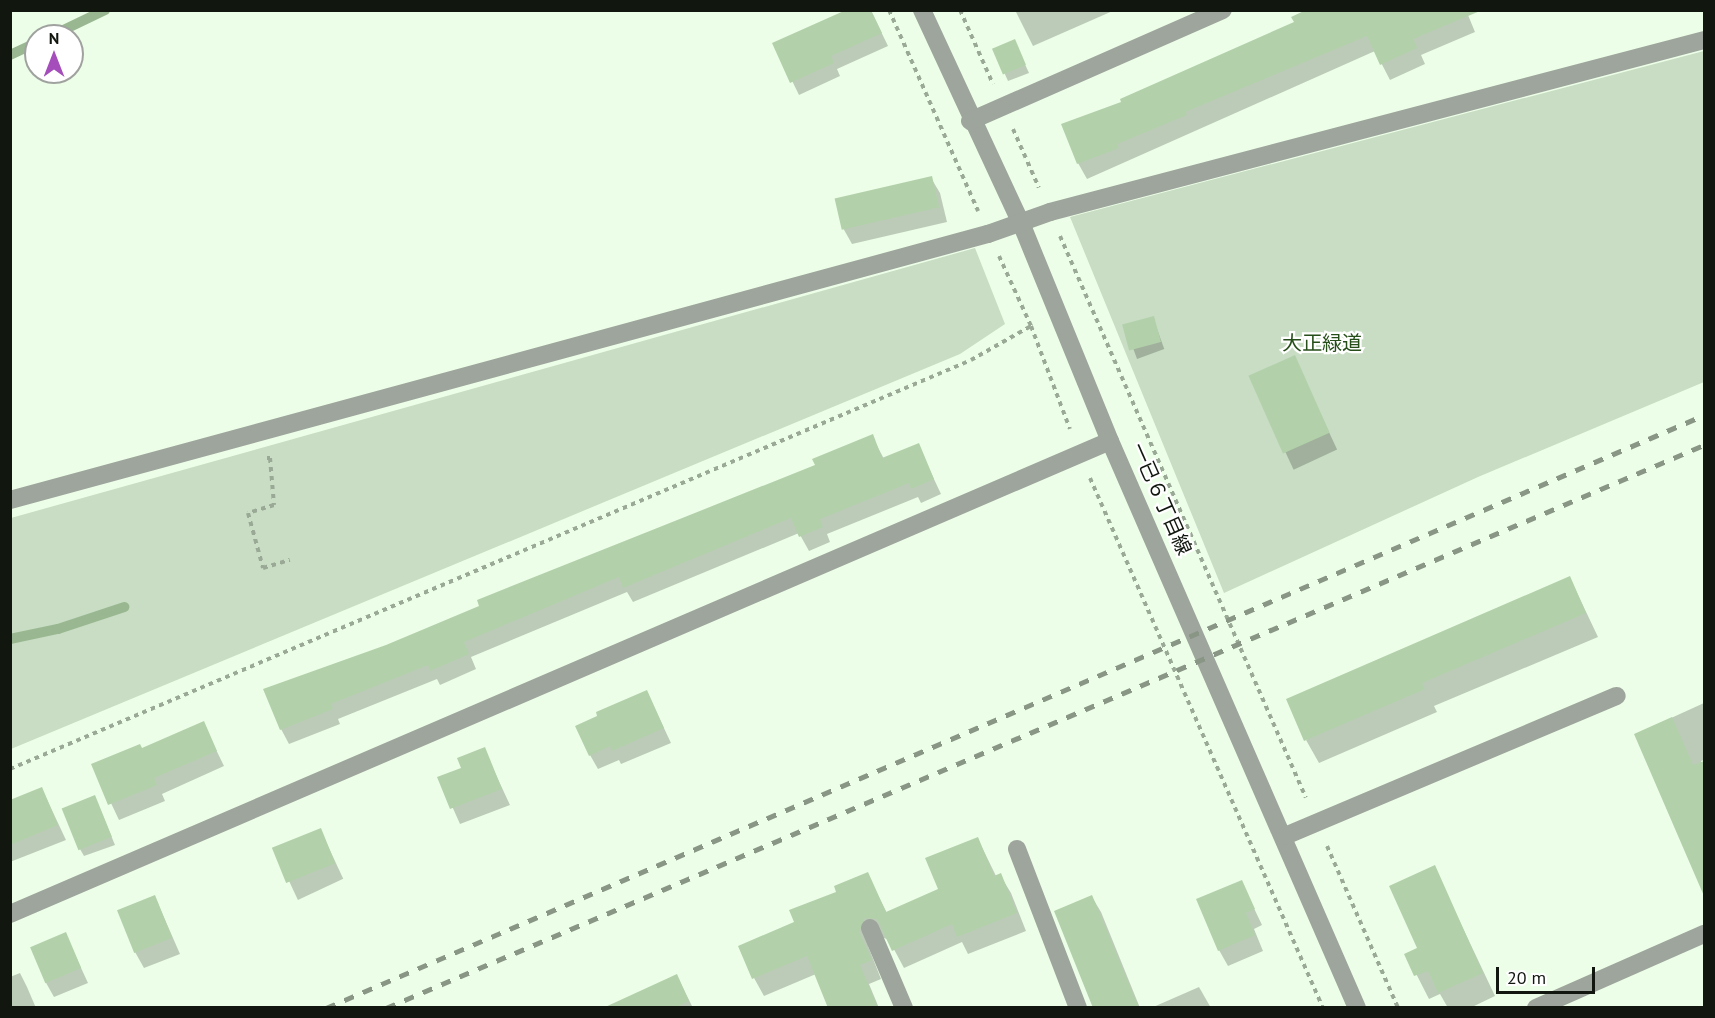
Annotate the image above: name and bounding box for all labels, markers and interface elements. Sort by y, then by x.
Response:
north arrow [24,24,84,84]
text: N [49,28,59,48]
park label: 大正緑道 [1282,331,1362,355]
street label: 一已６丁目線 [1126,439,1196,559]
scale bar [1499,955,1598,993]
text: 20 m [1507,966,1546,989]

